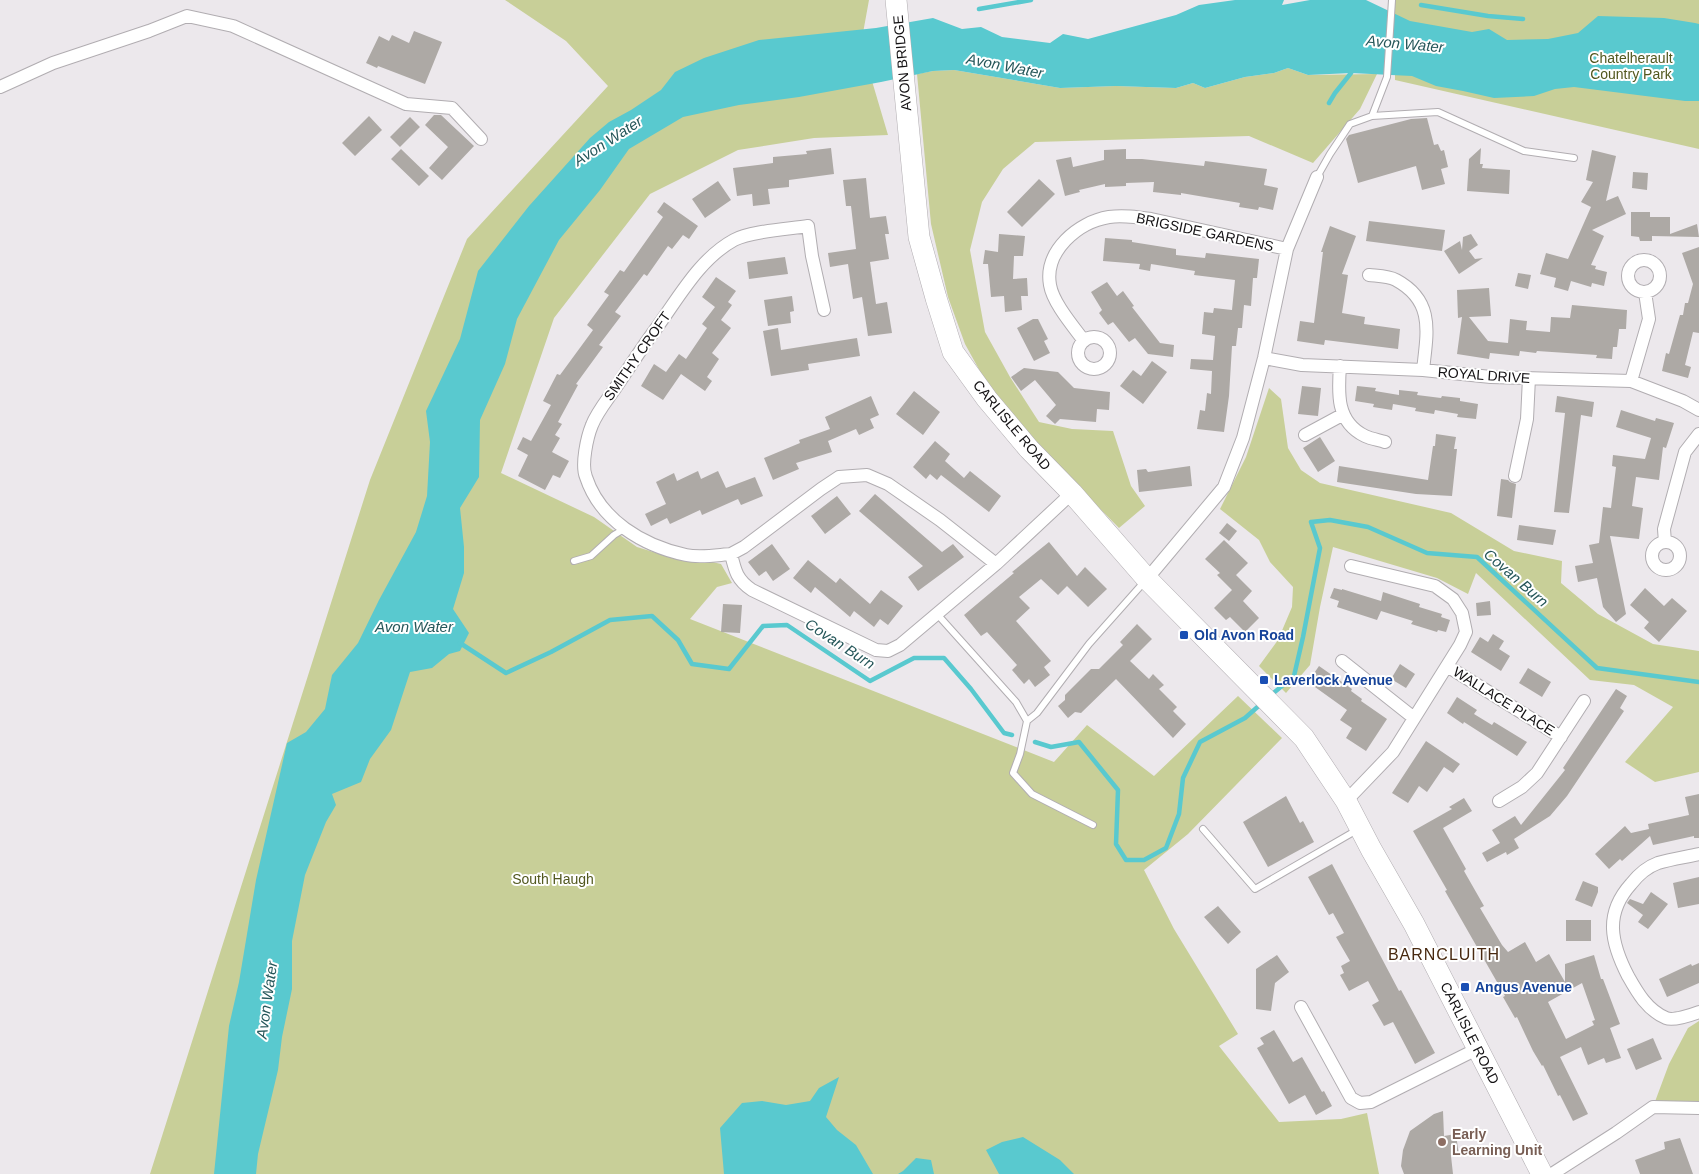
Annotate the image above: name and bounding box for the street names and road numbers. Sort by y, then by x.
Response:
street label: AVON BRIDGE [890,14,914,112]
street label: BRIGSIDE GARDENS [1135,210,1275,254]
street label: SMITHY CROFT [600,308,674,403]
street label: ROYAL DRIVE [1437,364,1531,386]
street label: CARLISLE ROAD [970,377,1054,473]
street label: WALLACE PLACE [1450,663,1558,739]
street label: CARLISLE ROAD [1437,979,1503,1087]

